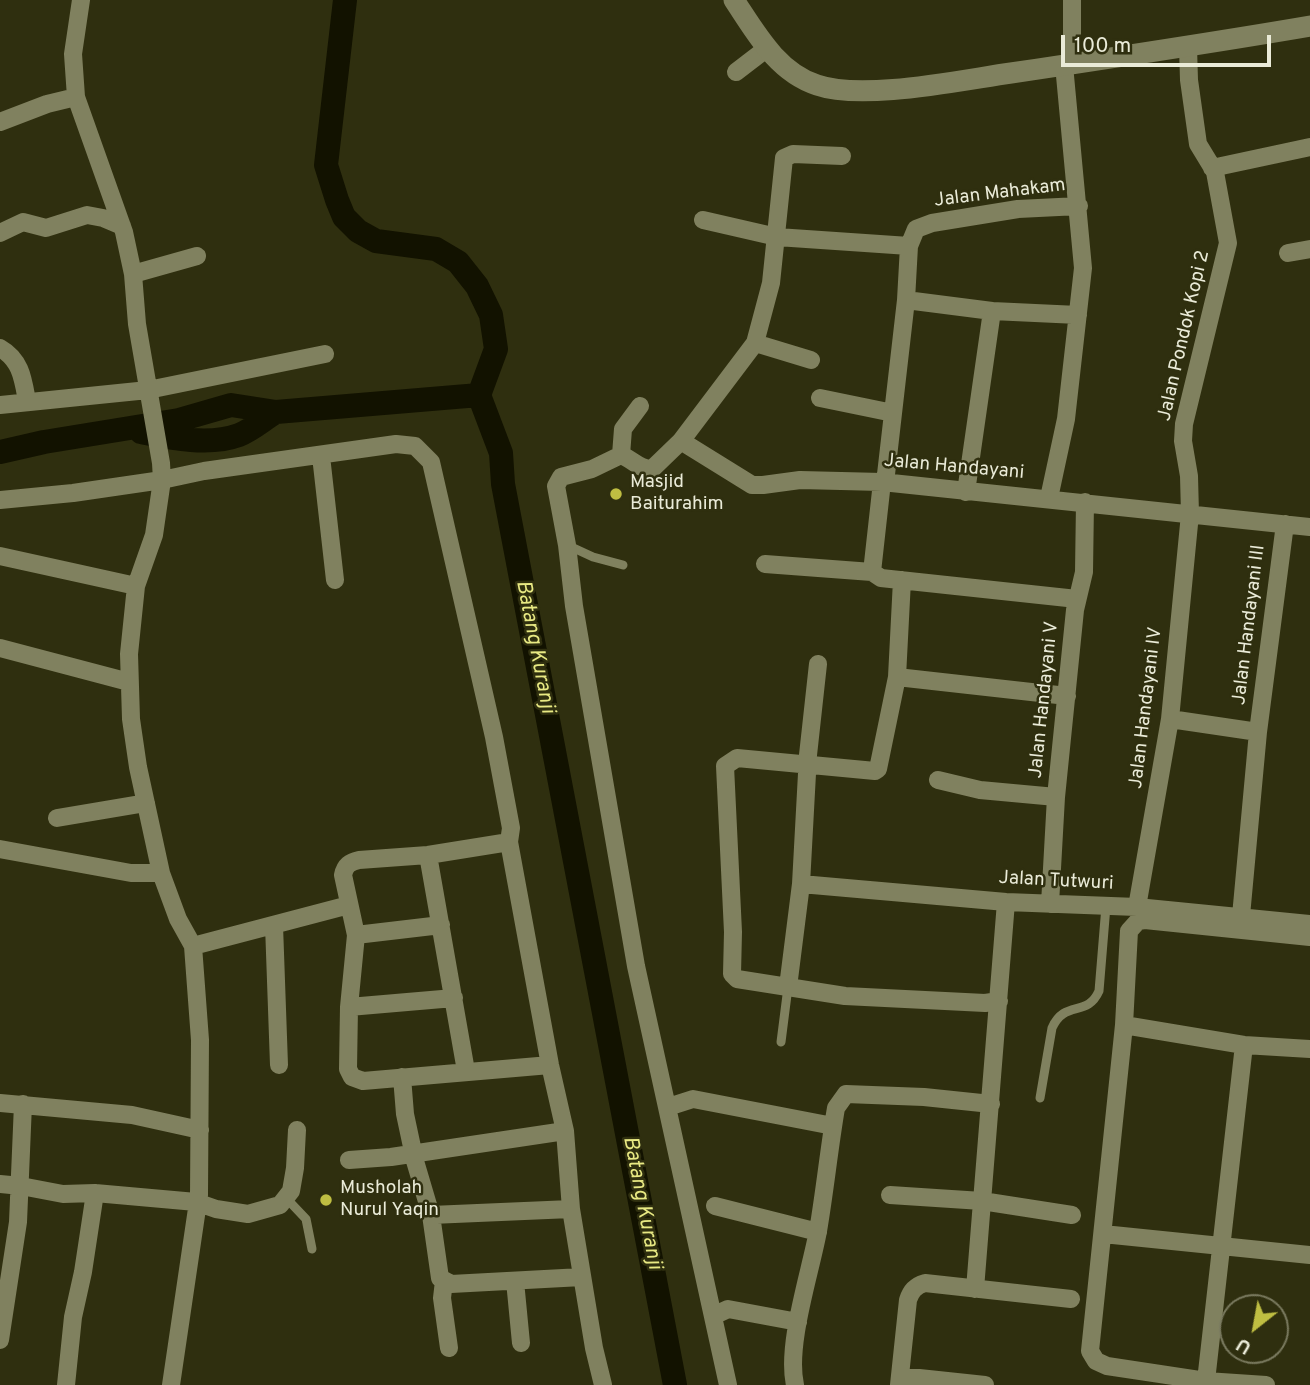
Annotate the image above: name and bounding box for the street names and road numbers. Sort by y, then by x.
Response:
street label: Jalan Mahakam [933,175,1067,213]
street label: Jalan Pondok Kopi 2 [1154,249,1216,423]
street label: Jalan Handayani [883,451,1025,485]
street label: Jalan Handayani III [1229,544,1271,706]
street label: Jalan Handayani V [1025,620,1065,780]
street label: Jalan Handayani IV [1126,626,1168,790]
street label: Jalan Tutwuri [998,868,1114,896]

